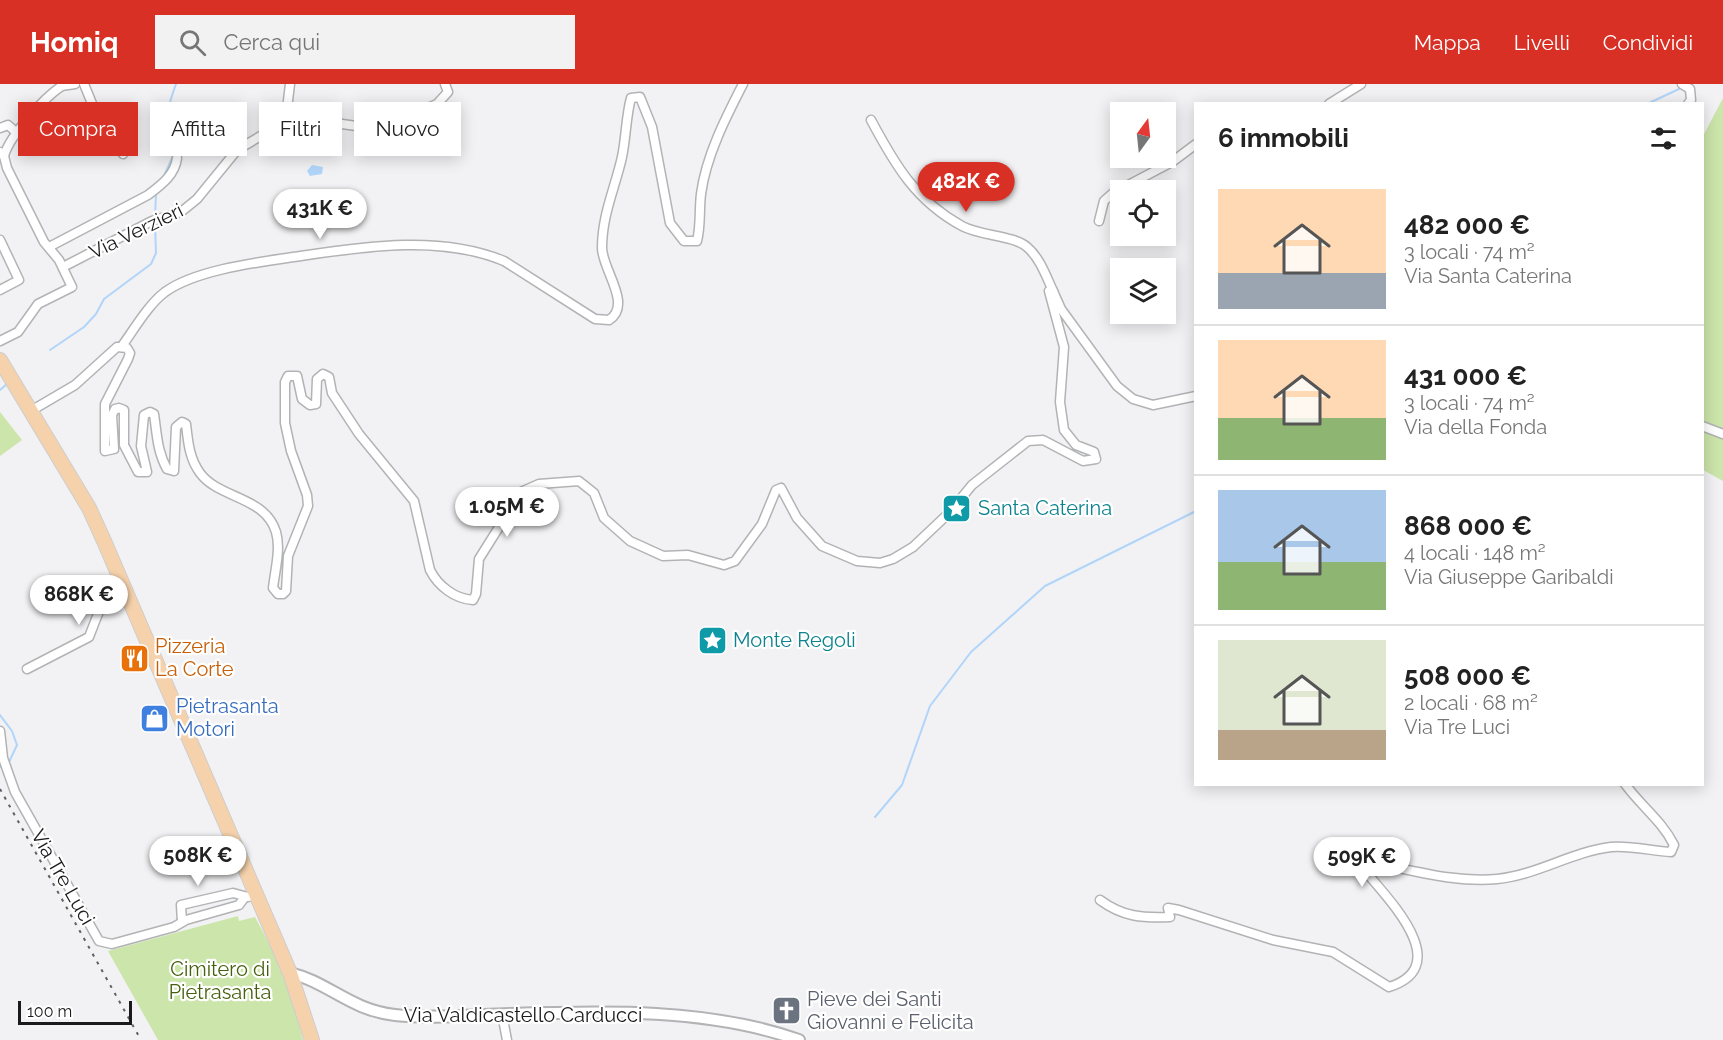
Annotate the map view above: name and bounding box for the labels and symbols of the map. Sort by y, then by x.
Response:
north arrow [1110,102,1176,168]
pin: 482K € [917,162,1015,213]
pin: 431K € [271,189,369,240]
street label: Via Verzieri [85,198,187,264]
pin: 1.05M € [452,487,562,538]
place icon: Santa Caterina [941,492,973,524]
place label: Santa Caterina [978,496,1112,520]
pin: 868K € [30,575,128,626]
place icon: Monte Regoli [696,624,728,656]
place label: Monte Regoli [733,628,856,652]
place label: Pizzeria La Corte [155,634,234,681]
restaurant icon: Pizzeria La Corte [118,642,150,674]
place label: Pietrasanta Motori [176,694,279,741]
shop icon: Pietrasanta Motori [139,702,171,734]
street label: Via Tre Luci [26,825,100,929]
pin: 508K € [149,836,247,887]
pin: 509K € [1313,837,1411,888]
park label: Cimitero di Pietrasanta [169,957,271,1004]
place label: Pieve dei Santi Giovanni e Felicita [807,987,974,1034]
church icon: Pieve dei Santi Giovanni e Felicita [770,994,802,1026]
scale bar [18,998,132,1026]
street label: Via Valdicastello Carducci [404,1003,642,1027]

